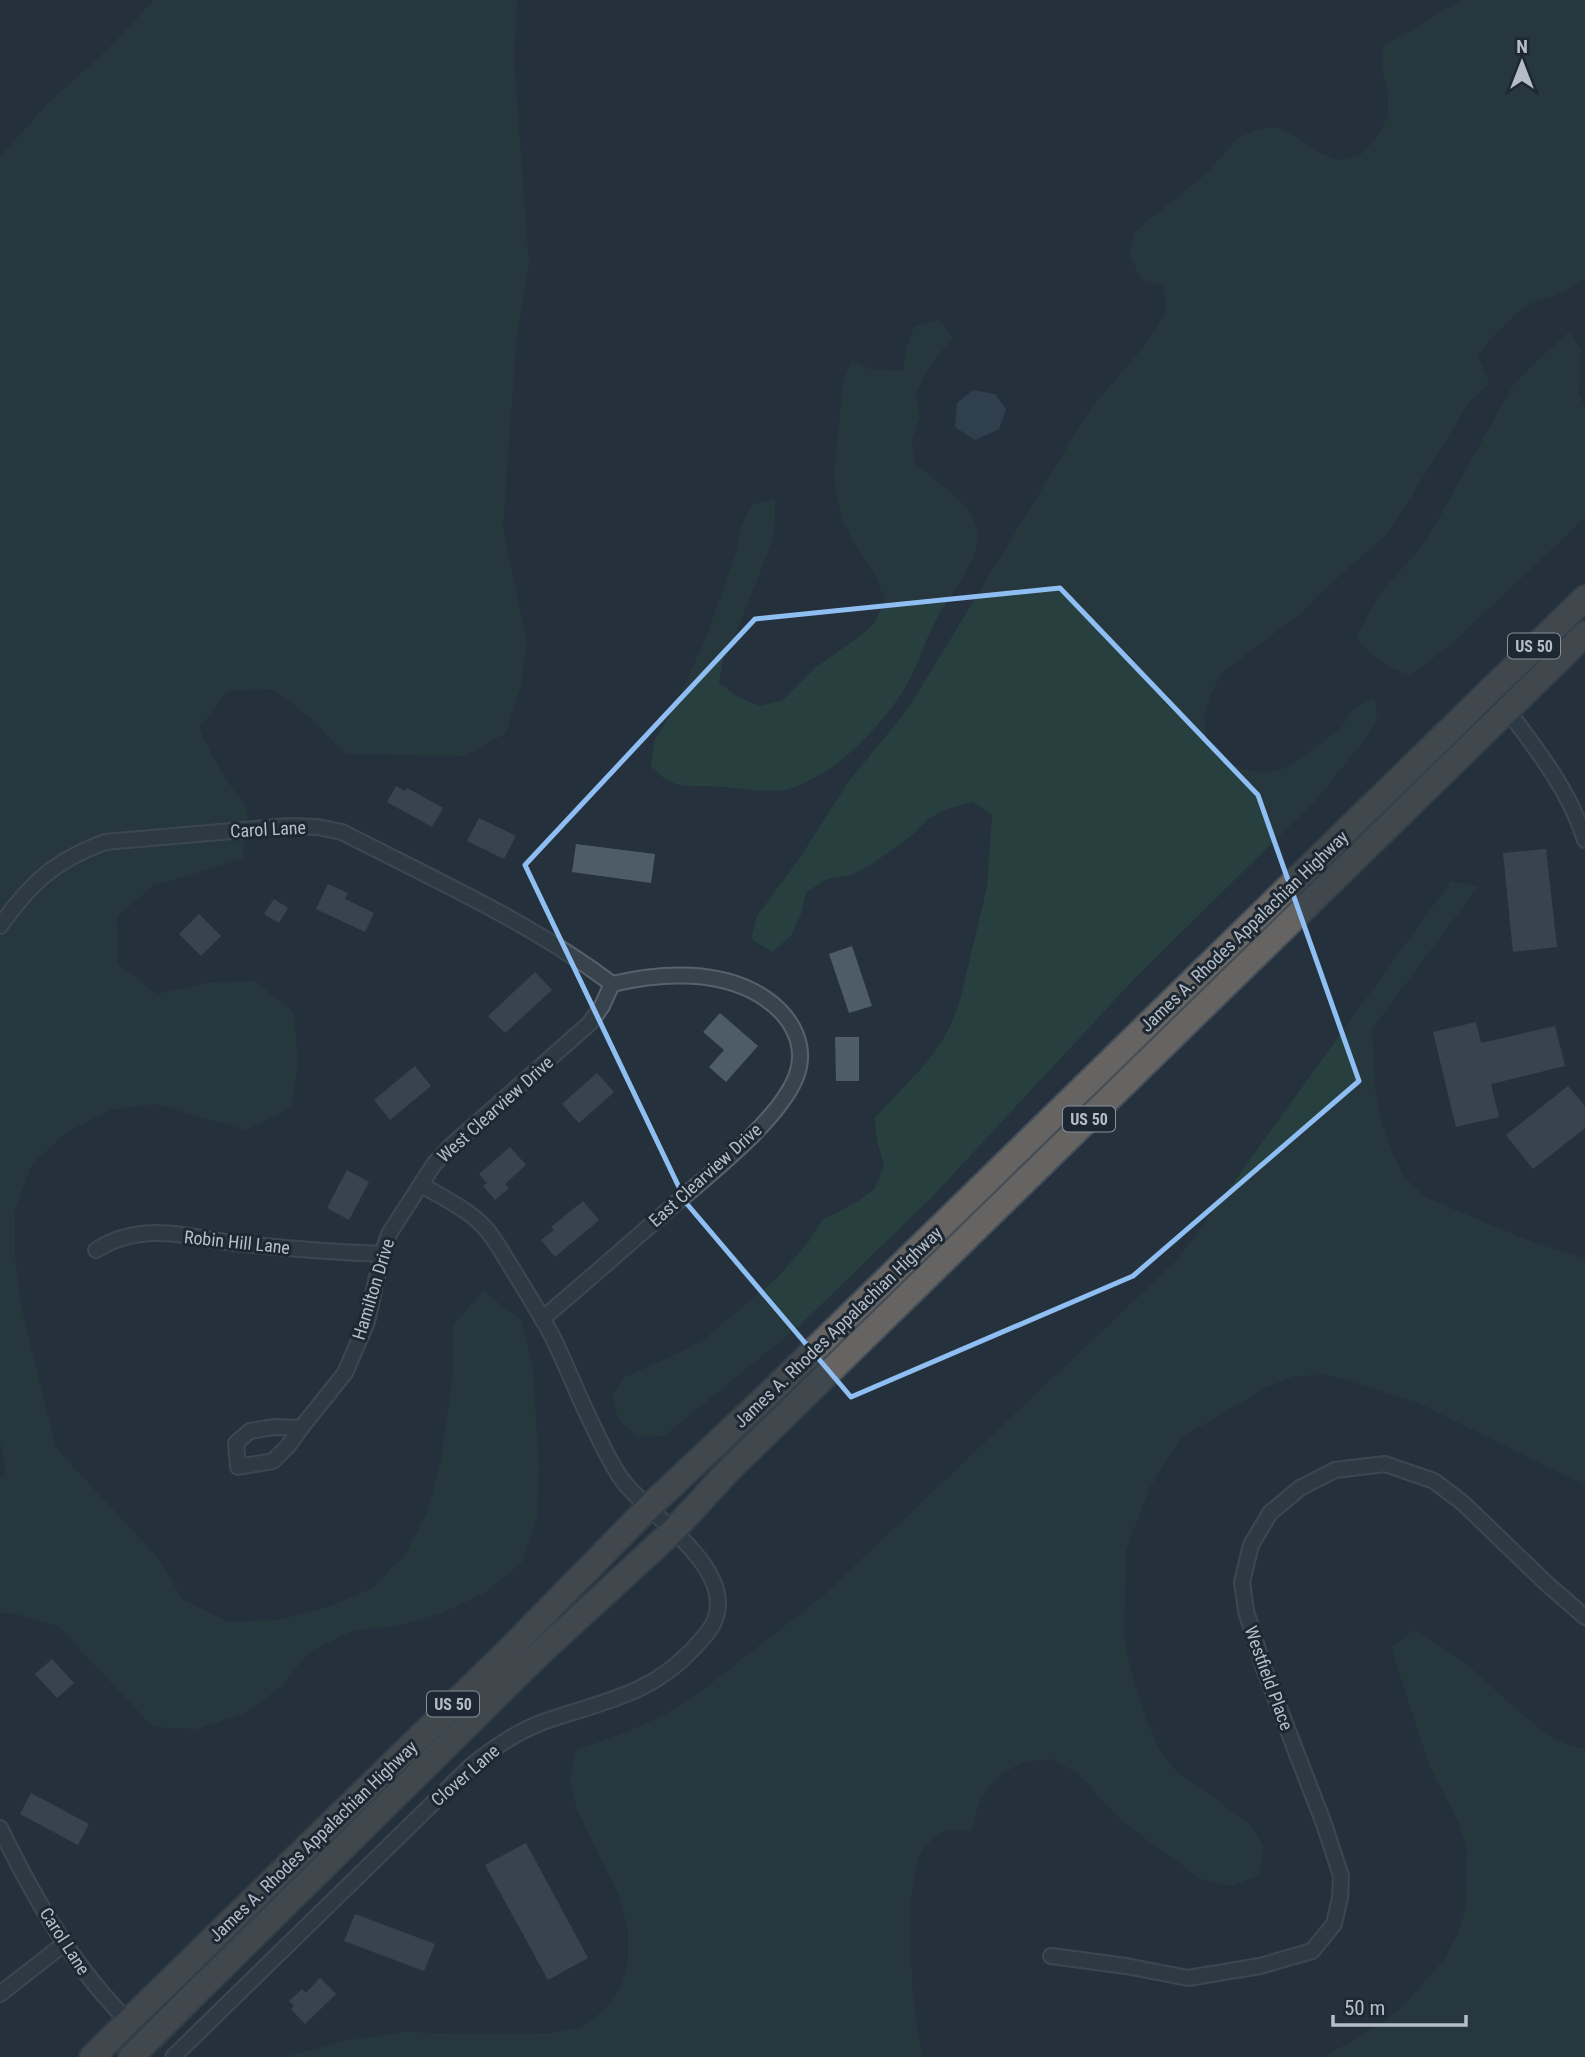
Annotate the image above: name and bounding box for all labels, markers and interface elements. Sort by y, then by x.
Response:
north arrow [1487,28,1557,98]
text: N [1516,35,1528,58]
road number: US 50 [1508,634,1560,659]
street label: Carol Lane [230,817,306,841]
street label: James A. Rhodes Appalachian Highway [1136,826,1353,1036]
street label: West Clearview Drive [433,1051,557,1167]
road number: US 50 [1063,1106,1115,1132]
street label: East Clearview Drive [644,1119,766,1231]
street label: James A. Rhodes Appalachian Highway [730,1222,947,1432]
street label: Robin Hill Lane [183,1226,291,1258]
street label: Hamilton Drive [348,1236,398,1342]
street label: Westfield Place [1240,1623,1298,1733]
road number: US 50 [427,1692,479,1716]
street label: James A. Rhodes Appalachian Highway [205,1736,422,1946]
street label: Clover Lane [427,1740,503,1810]
street label: Carol Lane [36,1904,94,1978]
scale bar [1333,1983,1466,2027]
text: 50 m [1344,1996,1385,2020]

